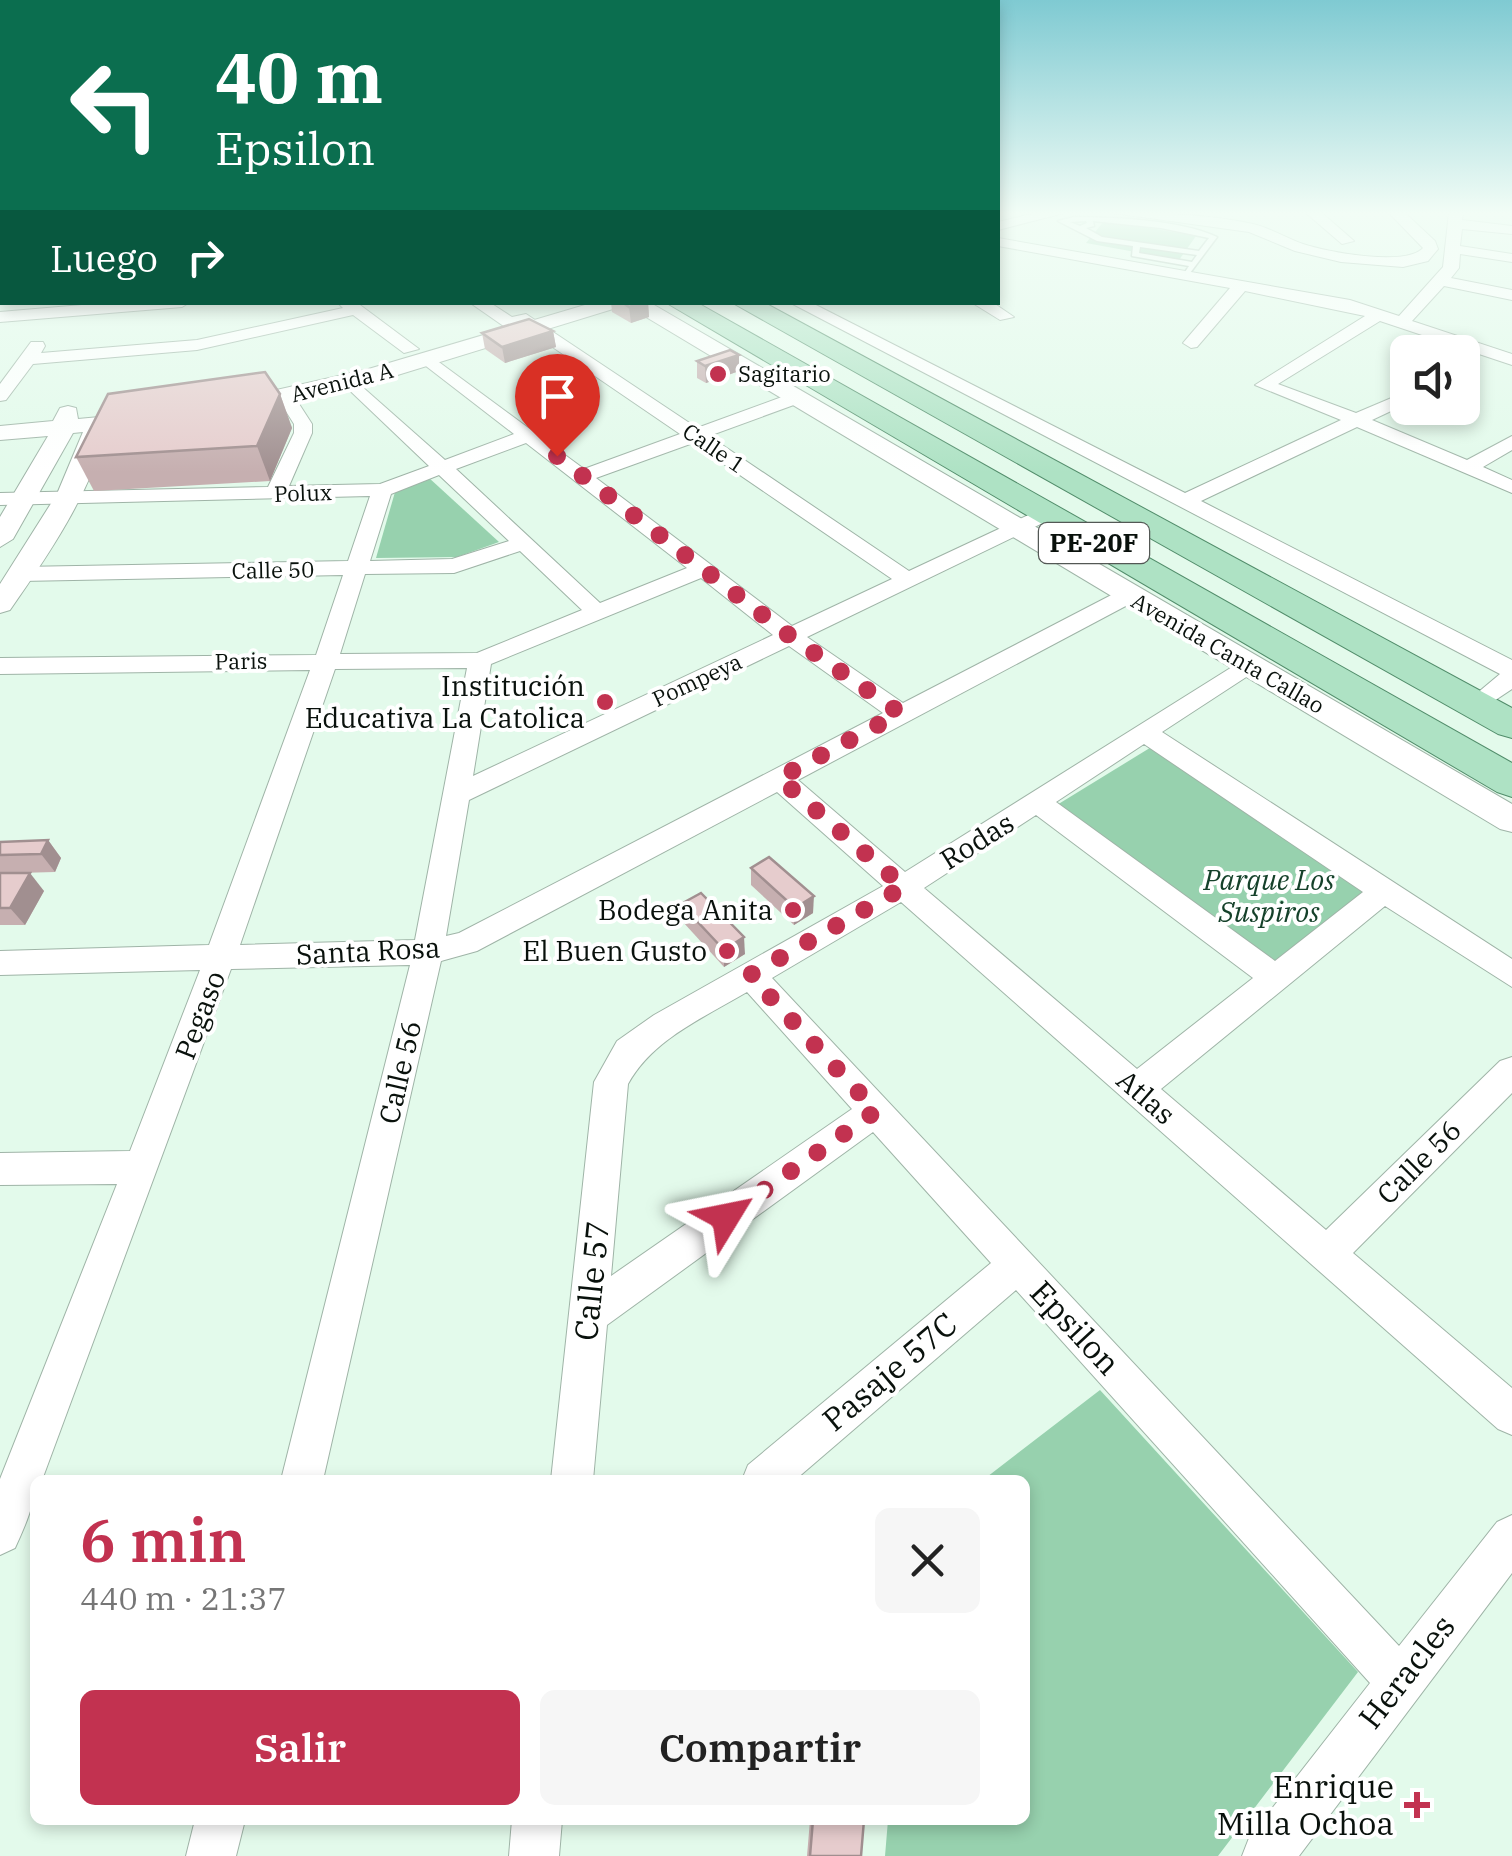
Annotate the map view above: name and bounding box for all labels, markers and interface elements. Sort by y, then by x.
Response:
text: 40 m [215,31,383,122]
icon: left [50,40,180,170]
text: Epsilon [215,119,375,177]
icon: right [178,230,233,285]
text: Luego [50,233,158,282]
map controls [1390,335,1480,425]
button: sound [1390,335,1480,425]
pin [515,354,600,457]
street label: Avenida A [288,355,396,408]
place label: Sagitario [738,359,831,388]
marker: Sagitario [707,363,729,385]
icon: arrive [530,369,585,424]
street label: Calle 1 [677,416,751,479]
street label: Polux [273,477,333,508]
road number: PE-20F [1039,523,1149,563]
street label: Calle 50 [231,554,315,585]
street label: Avenida Canta Callao [1127,585,1330,720]
street label: Paris [214,646,268,675]
street label: Pompeya [647,646,746,713]
place label: Institución Educativa La Catolica [305,667,585,736]
marker: Institución Educativa La Catolica [594,691,616,713]
street label: Rodas [933,804,1021,878]
park label: Parque Los Suspiros [1202,861,1335,930]
place label: Bodega Anita [598,891,773,928]
marker: Bodega Anita [782,899,804,921]
street label: Santa Rosa [295,928,441,973]
place label: El Buen Gusto [522,932,707,969]
marker: El Buen Gusto [716,940,738,962]
street label: Pegaso [166,965,233,1064]
street label: Calle 56 [370,1017,429,1127]
street label: Atlas [1109,1061,1183,1132]
street label: Calle 56 [1368,1111,1469,1212]
position arrow [674,1165,778,1269]
street label: Calle 57 [564,1219,618,1343]
street label: Epsilon [1022,1271,1130,1383]
street label: Pasaje 57C [813,1303,965,1440]
text: 6 min [80,1500,247,1579]
button: close [875,1508,980,1613]
text: 440 m · 21:37 [80,1577,287,1619]
street label: Heracles [1349,1606,1464,1737]
button: Salir [80,1690,520,1805]
button: Compartir [540,1690,980,1805]
place label: Enrique Milla Ochoa [1217,1765,1394,1844]
marker: Enrique Milla Ochoa [1404,1792,1430,1818]

